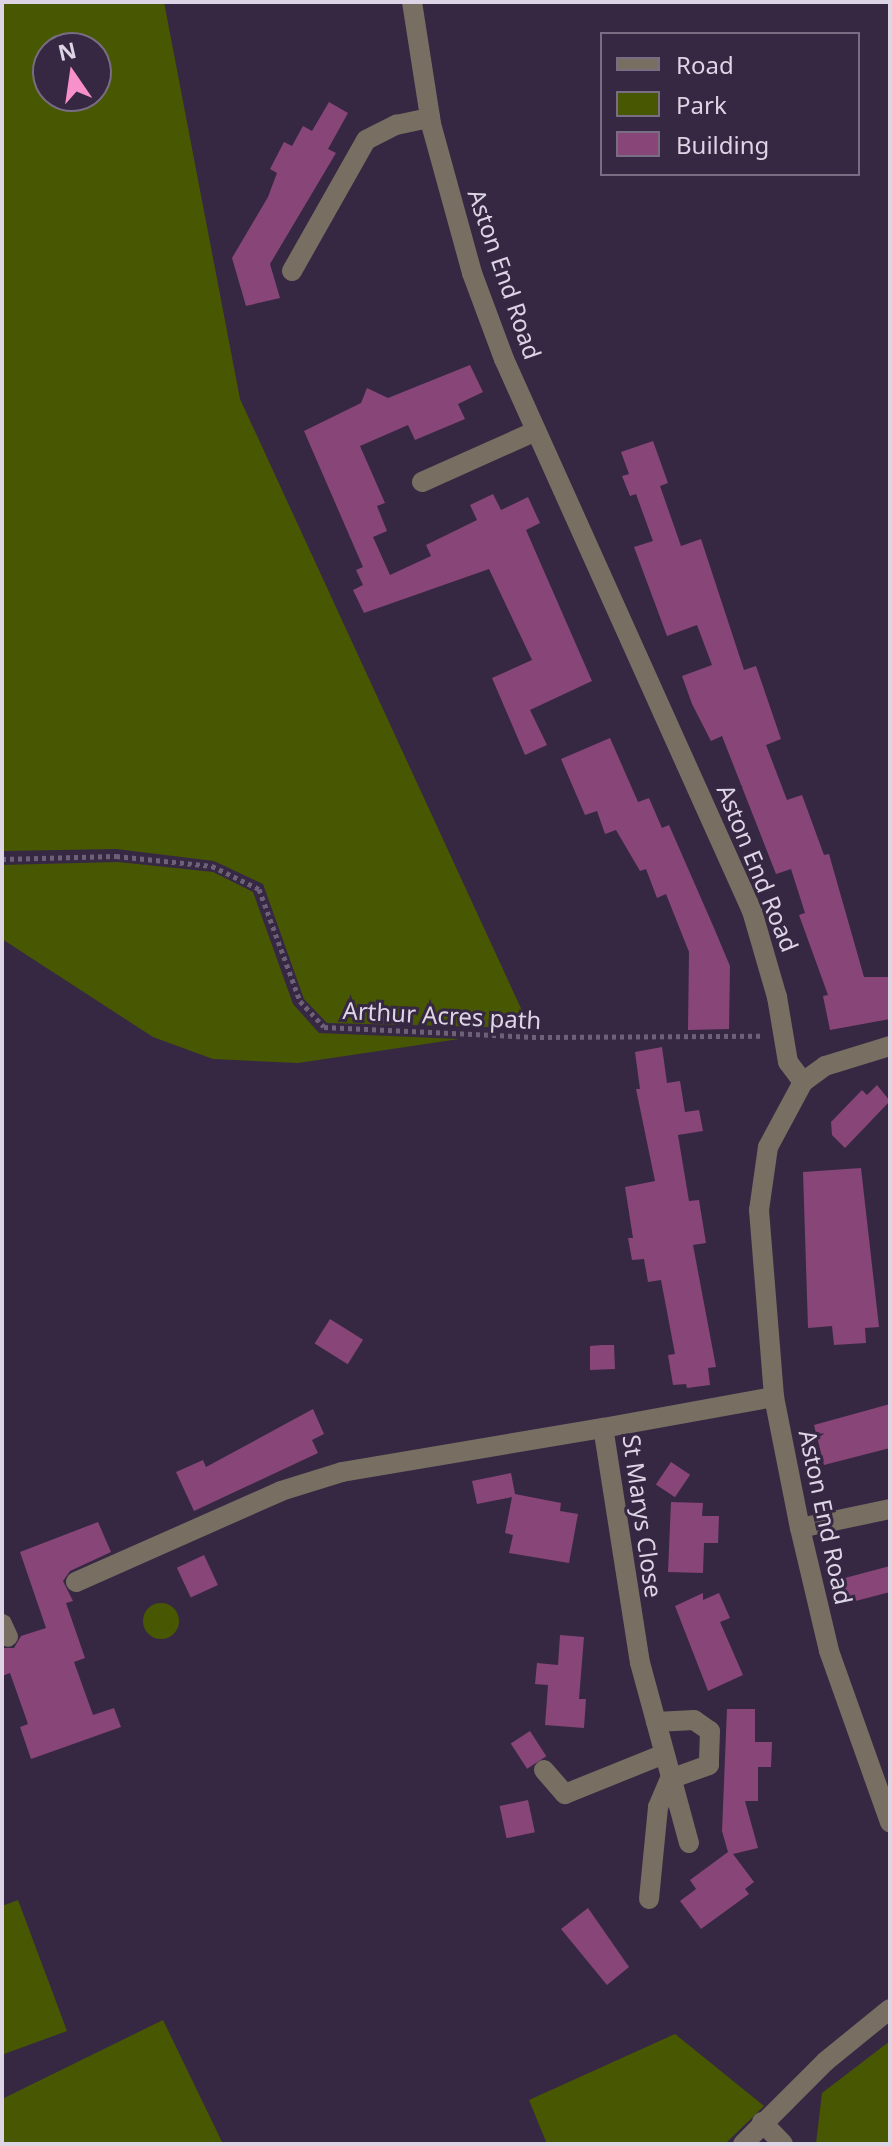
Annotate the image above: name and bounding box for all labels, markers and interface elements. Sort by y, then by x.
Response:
north arrow [32,32,112,112]
legend [600,32,860,176]
text: N [55,34,79,67]
text: Road [676,48,734,81]
text: Park [676,88,727,121]
text: Building [676,128,769,161]
street label: Aston End Road [462,185,548,363]
street label: Aston End Road [711,780,805,956]
street label: Arthur Acres path [342,995,542,1035]
street label: Aston End Road [793,1427,859,1607]
street label: St Marys Close [617,1433,669,1599]

